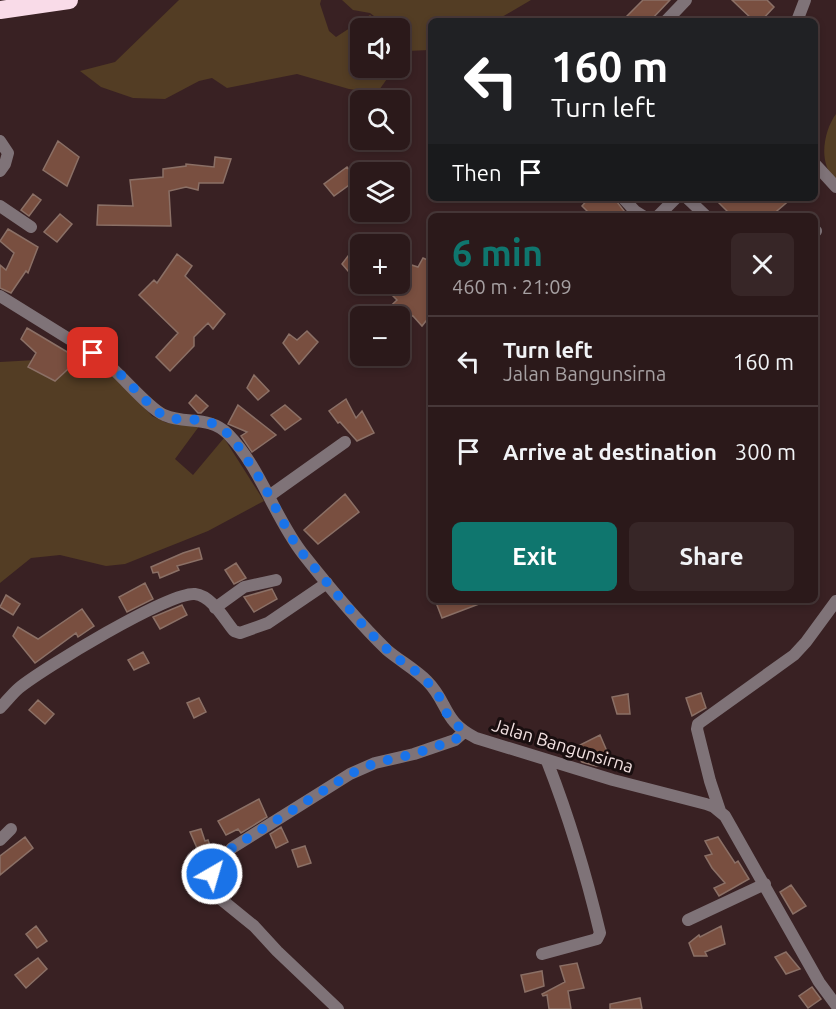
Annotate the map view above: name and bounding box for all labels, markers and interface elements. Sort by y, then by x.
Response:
map controls [350,18,410,366]
button: sound [350,18,410,78]
icon: left [452,42,530,120]
text: 160 m [551,43,668,90]
button: search [350,90,410,150]
text: Turn left [551,92,655,122]
icon: arrive [514,156,547,189]
text: Then [452,160,502,185]
button: layers [350,162,410,222]
text: 6 min [452,232,543,273]
button: close [731,233,794,296]
button: + [350,234,410,294]
text: 460 m · 21:09 [452,275,572,298]
button: − [350,306,410,366]
pin [67,327,118,378]
icon: arrive [76,336,109,369]
text: Turn left [503,337,593,362]
icon: left [452,345,485,378]
text: 160 m [733,349,794,374]
text: Jalan Bangunsirna [503,362,666,385]
icon: arrive [452,435,485,468]
text: Arrive at destination [503,439,717,464]
text: 300 m [735,439,796,464]
button: Exit [452,522,617,591]
button: Share [629,522,794,591]
street label: Jalan Bangunsirna [490,714,636,776]
position arrow [180,842,244,906]

